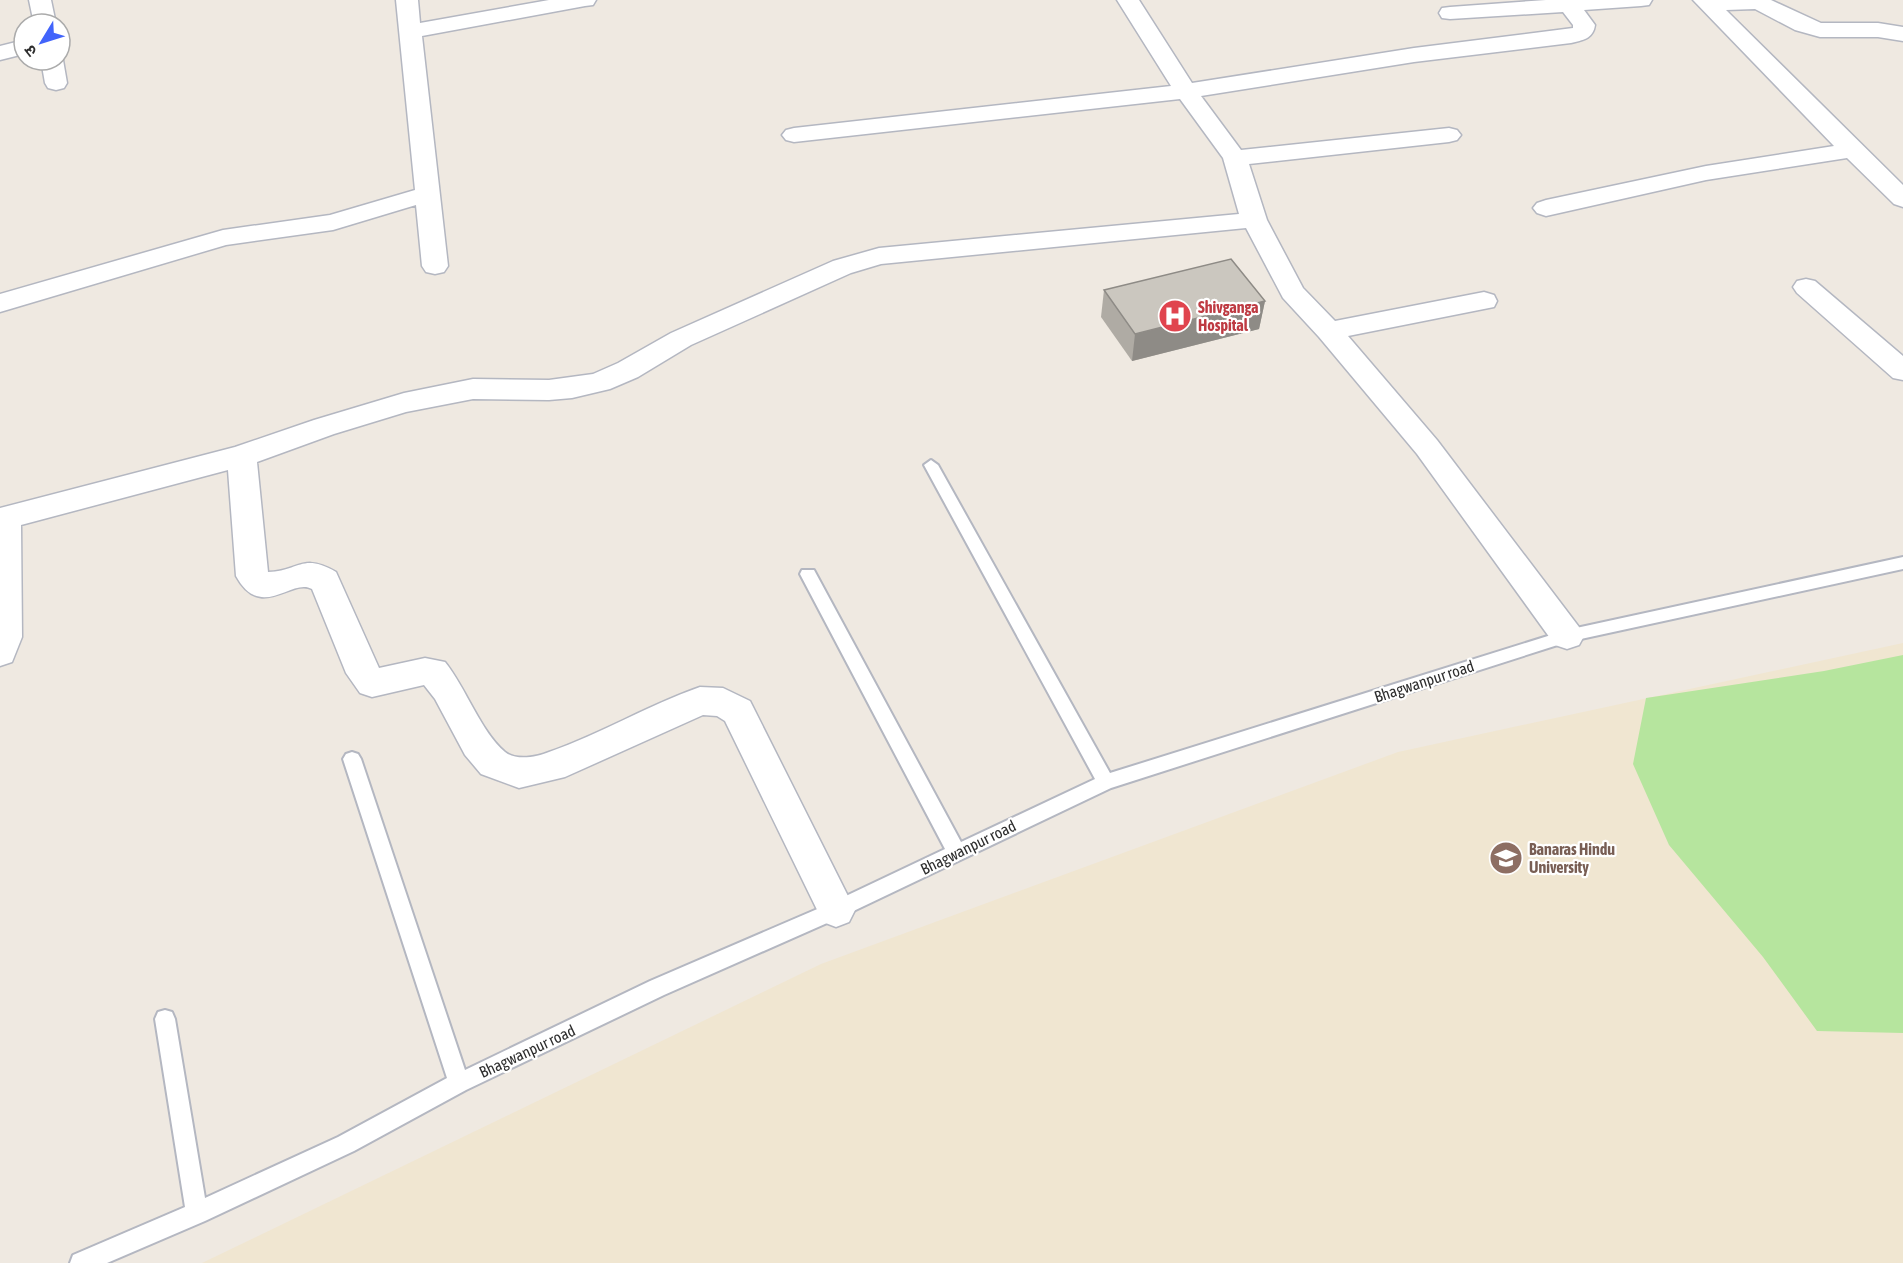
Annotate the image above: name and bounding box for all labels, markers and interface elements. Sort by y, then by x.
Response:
north arrow [12,12,72,72]
text: उ [20,42,40,60]
hospital icon: Shivganga Hospital [1157,298,1193,334]
place label: Shivganga Hospital [1198,298,1259,334]
street label: Bhagwanpur road [1372,656,1476,707]
street label: Bhagwanpur road [917,816,1019,879]
school or university icon: Banaras Hindu University [1488,840,1524,876]
place label: Banaras Hindu University [1529,840,1615,876]
street label: Bhagwanpur road [476,1021,578,1082]

